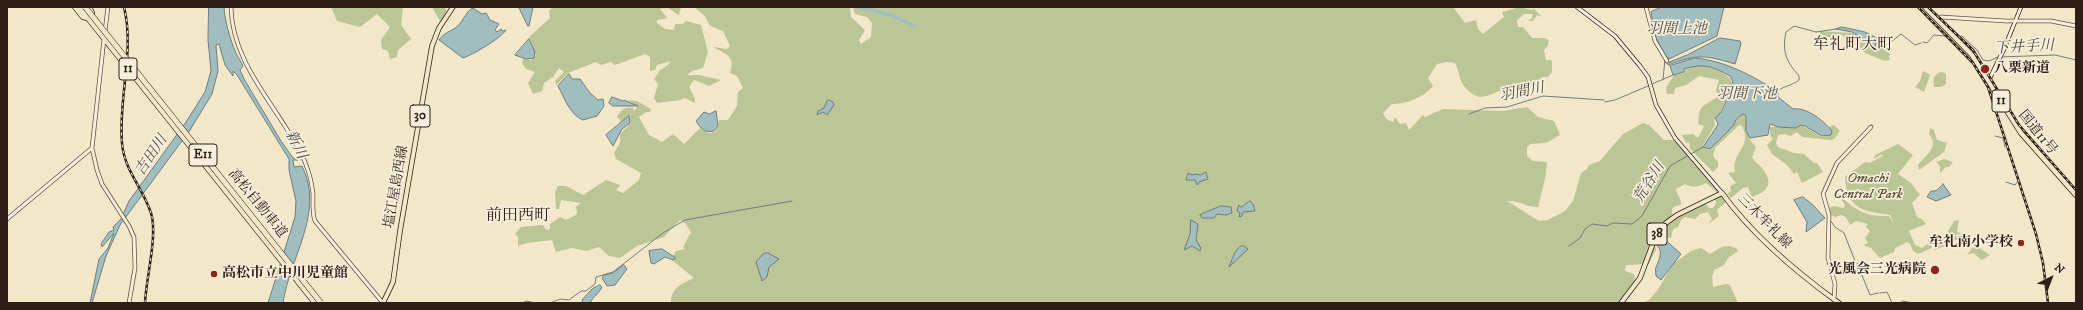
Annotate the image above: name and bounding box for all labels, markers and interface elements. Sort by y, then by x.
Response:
water label: 羽間上池 [1647,21,1707,39]
district label: 牟礼町大町 [1813,36,1893,56]
water label: 下井手川 [1994,37,2054,59]
road number: 11 [119,58,137,80]
place label: 八栗新道 [1994,61,2050,77]
marker: 八栗新道 [1979,63,1991,75]
water label: 羽間川 [1498,80,1546,106]
water label: 羽間下池 [1717,86,1777,104]
road number: 11 [1992,90,2010,112]
road number: 30 [410,105,430,127]
street label: 国道11号 [2014,107,2060,159]
water label: 新川 [280,128,310,162]
water label: 吉田川 [132,132,172,180]
road number: E11 [189,144,217,166]
street label: 塩江屋島西線 [381,144,413,230]
water label: 荒谷川 [1630,159,1670,207]
street label: 高松自動車道 [224,166,290,242]
park label: Omachi Central Park [1833,171,1903,204]
street label: 三木牟礼線 [1734,191,1794,253]
district label: 前田西町 [486,207,550,227]
road number: 38 [1647,223,1667,245]
place label: 牟礼南小学校 [1929,235,2013,251]
marker: 牟礼南小学校 [2016,238,2026,248]
north arrow [2031,258,2071,298]
text: N [2051,261,2067,277]
place label: 光風会三光病院 [1828,262,1926,278]
marker: 光風会三光病院 [1929,264,1941,276]
place label: 高松市立中川児童館 [222,266,348,282]
marker: 高松市立中川児童館 [209,269,219,279]

